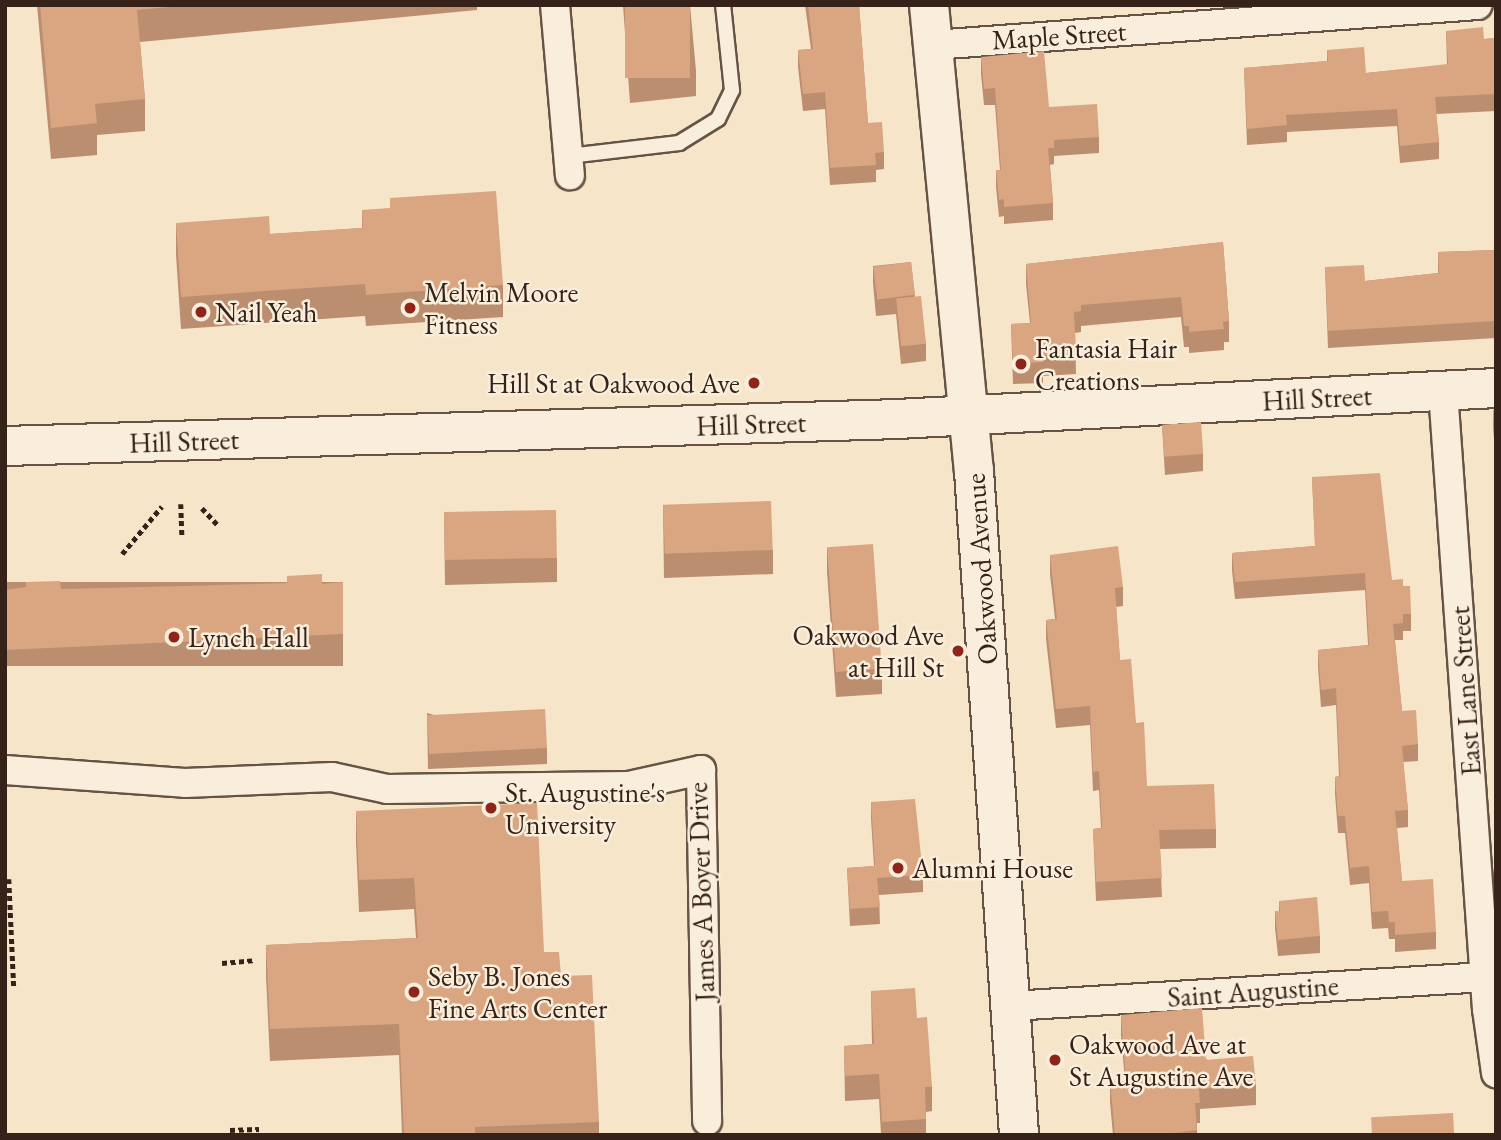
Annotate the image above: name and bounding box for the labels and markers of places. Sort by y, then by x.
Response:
place label: Melvin Moore Fitness [424,275,578,341]
place label: Nail Yeah [215,295,317,329]
marker: Melvin Moore Fitness [402,300,418,316]
marker: Nail Yeah [193,304,209,320]
place label: Fantasia Hair Creations [1035,331,1177,397]
marker: Fantasia Hair Creations [1013,356,1029,372]
place label: Hill St at Oakwood Ave [487,366,740,400]
marker: Hill St at Oakwood Ave [746,375,762,391]
place label: Oakwood Ave at Hill St [792,618,944,684]
place label: Lynch Hall [188,620,309,654]
marker: Lynch Hall [166,629,182,645]
marker: Oakwood Ave at Hill St [950,643,966,659]
place label: St. Augustine's University [505,775,665,841]
marker: St. Augustine's University [483,800,499,816]
place label: Alumni House [912,851,1073,885]
marker: Alumni House [890,860,906,876]
place label: Seby B. Jones Fine Arts Center [428,959,607,1025]
marker: Seby B. Jones Fine Arts Center [406,984,422,1000]
place label: Oakwood Ave at St Augustine Ave [1069,1027,1253,1093]
marker: Oakwood Ave at St Augustine Ave [1047,1052,1063,1068]

